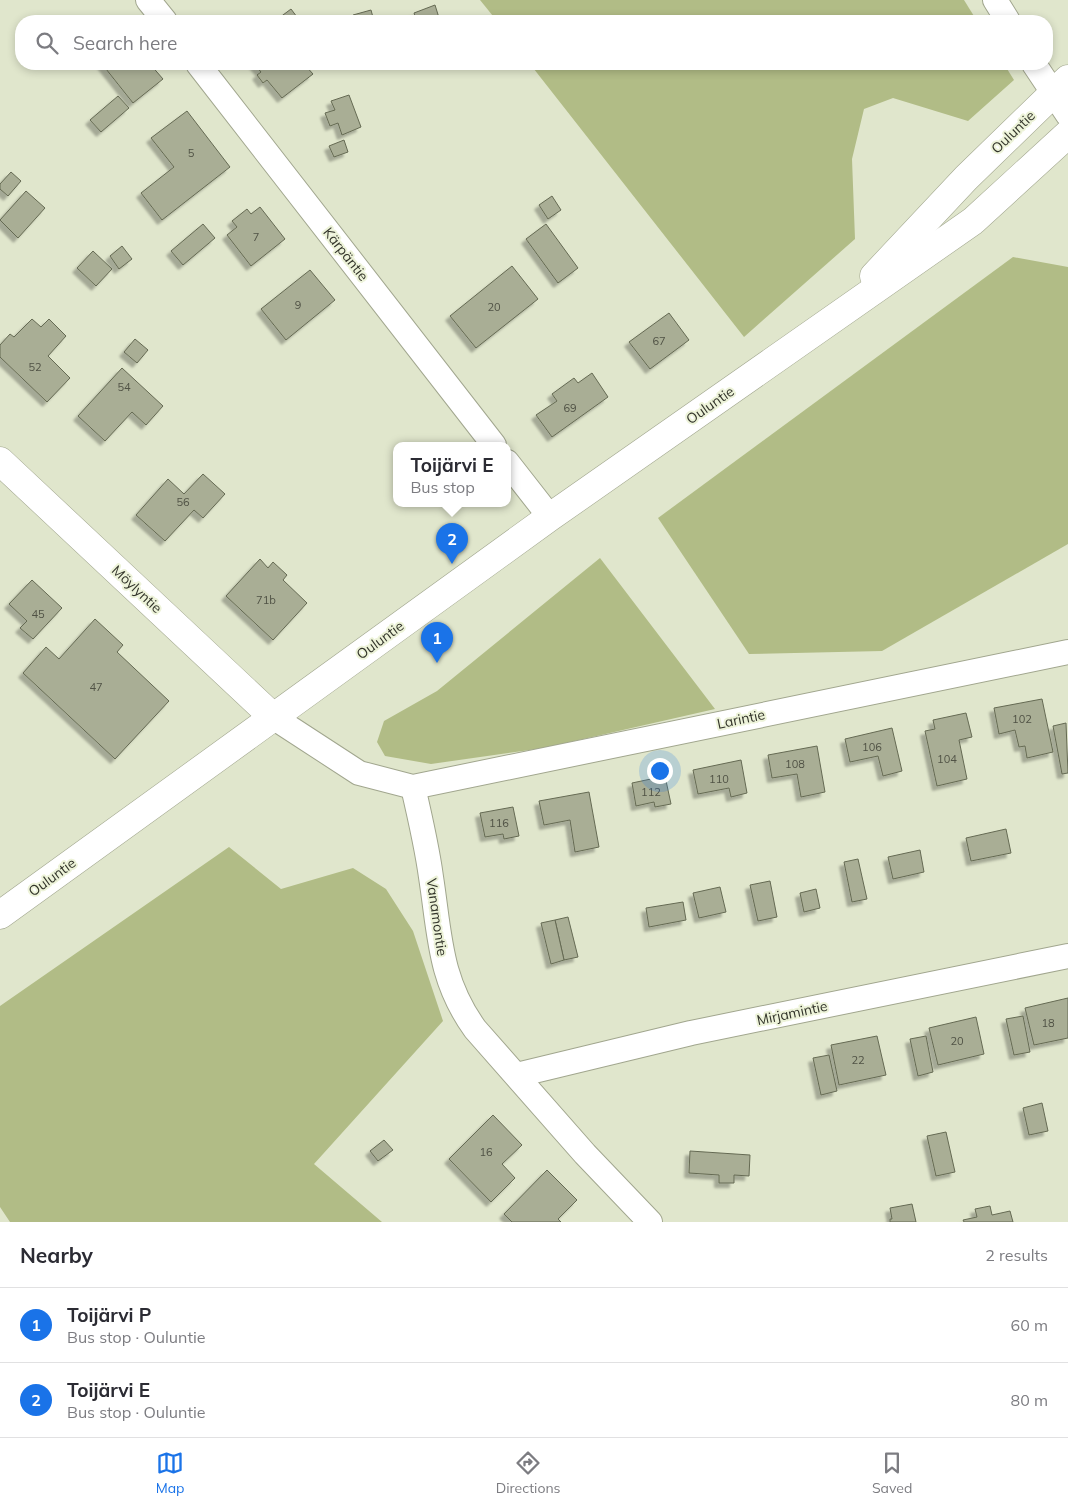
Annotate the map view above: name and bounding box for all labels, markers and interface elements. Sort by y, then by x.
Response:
search box [15,15,1053,70]
icon: search [33,29,61,57]
text: Search here [73,31,177,55]
street label: Ouluntie [987,107,1039,157]
house number: 5 [188,146,195,160]
street label: Kärpäntie [319,224,373,284]
house number: 7 [253,230,259,244]
house number: 9 [295,298,301,312]
house number: 20 [487,300,501,314]
house number: 67 [652,334,666,348]
house number: 52 [28,360,42,374]
house number: 54 [117,380,131,394]
street label: Ouluntie [683,382,737,428]
house number: 69 [563,401,577,415]
popup [393,442,511,507]
text: Toijärvi E [410,453,494,477]
text: Bus stop [410,477,475,497]
house number: 56 [176,495,190,509]
pin: 2 [436,523,468,564]
street label: Möylyntie [108,561,166,617]
house number: 71b [256,593,276,607]
house number: 45 [31,607,45,621]
street label: Ouluntie [353,617,407,663]
pin: 1 [421,622,453,663]
house number: 47 [89,680,103,694]
street label: Larintie [715,705,767,733]
house number: 102 [1012,712,1032,726]
house number: 106 [862,740,882,754]
house number: 104 [937,752,957,766]
house number: 108 [785,757,805,771]
your location [647,758,673,784]
house number: 110 [709,772,729,786]
house number: 112 [641,785,661,799]
house number: 116 [489,816,509,830]
street label: Ouluntie [25,854,79,900]
street label: Vanamontie [423,877,451,957]
street label: Mirjamintie [755,997,829,1029]
house number: 18 [1041,1016,1055,1030]
house number: 20 [950,1034,964,1048]
house number: 22 [851,1053,865,1067]
house number: 16 [479,1145,493,1159]
text: Nearby [20,1242,93,1268]
text: 2 results [985,1245,1048,1265]
text: Toijärvi P [67,1303,151,1327]
text: 1 [31,1315,41,1335]
text: 60 m [1011,1315,1048,1335]
text: Bus stop · Ouluntie [67,1327,206,1347]
text: Toijärvi E [67,1378,150,1402]
text: 2 [31,1390,41,1410]
text: 80 m [1011,1390,1048,1410]
text: Bus stop · Ouluntie [67,1402,206,1422]
tab: Map [156,1449,184,1497]
tab: Directions [496,1449,561,1497]
tab: Saved [872,1449,912,1497]

